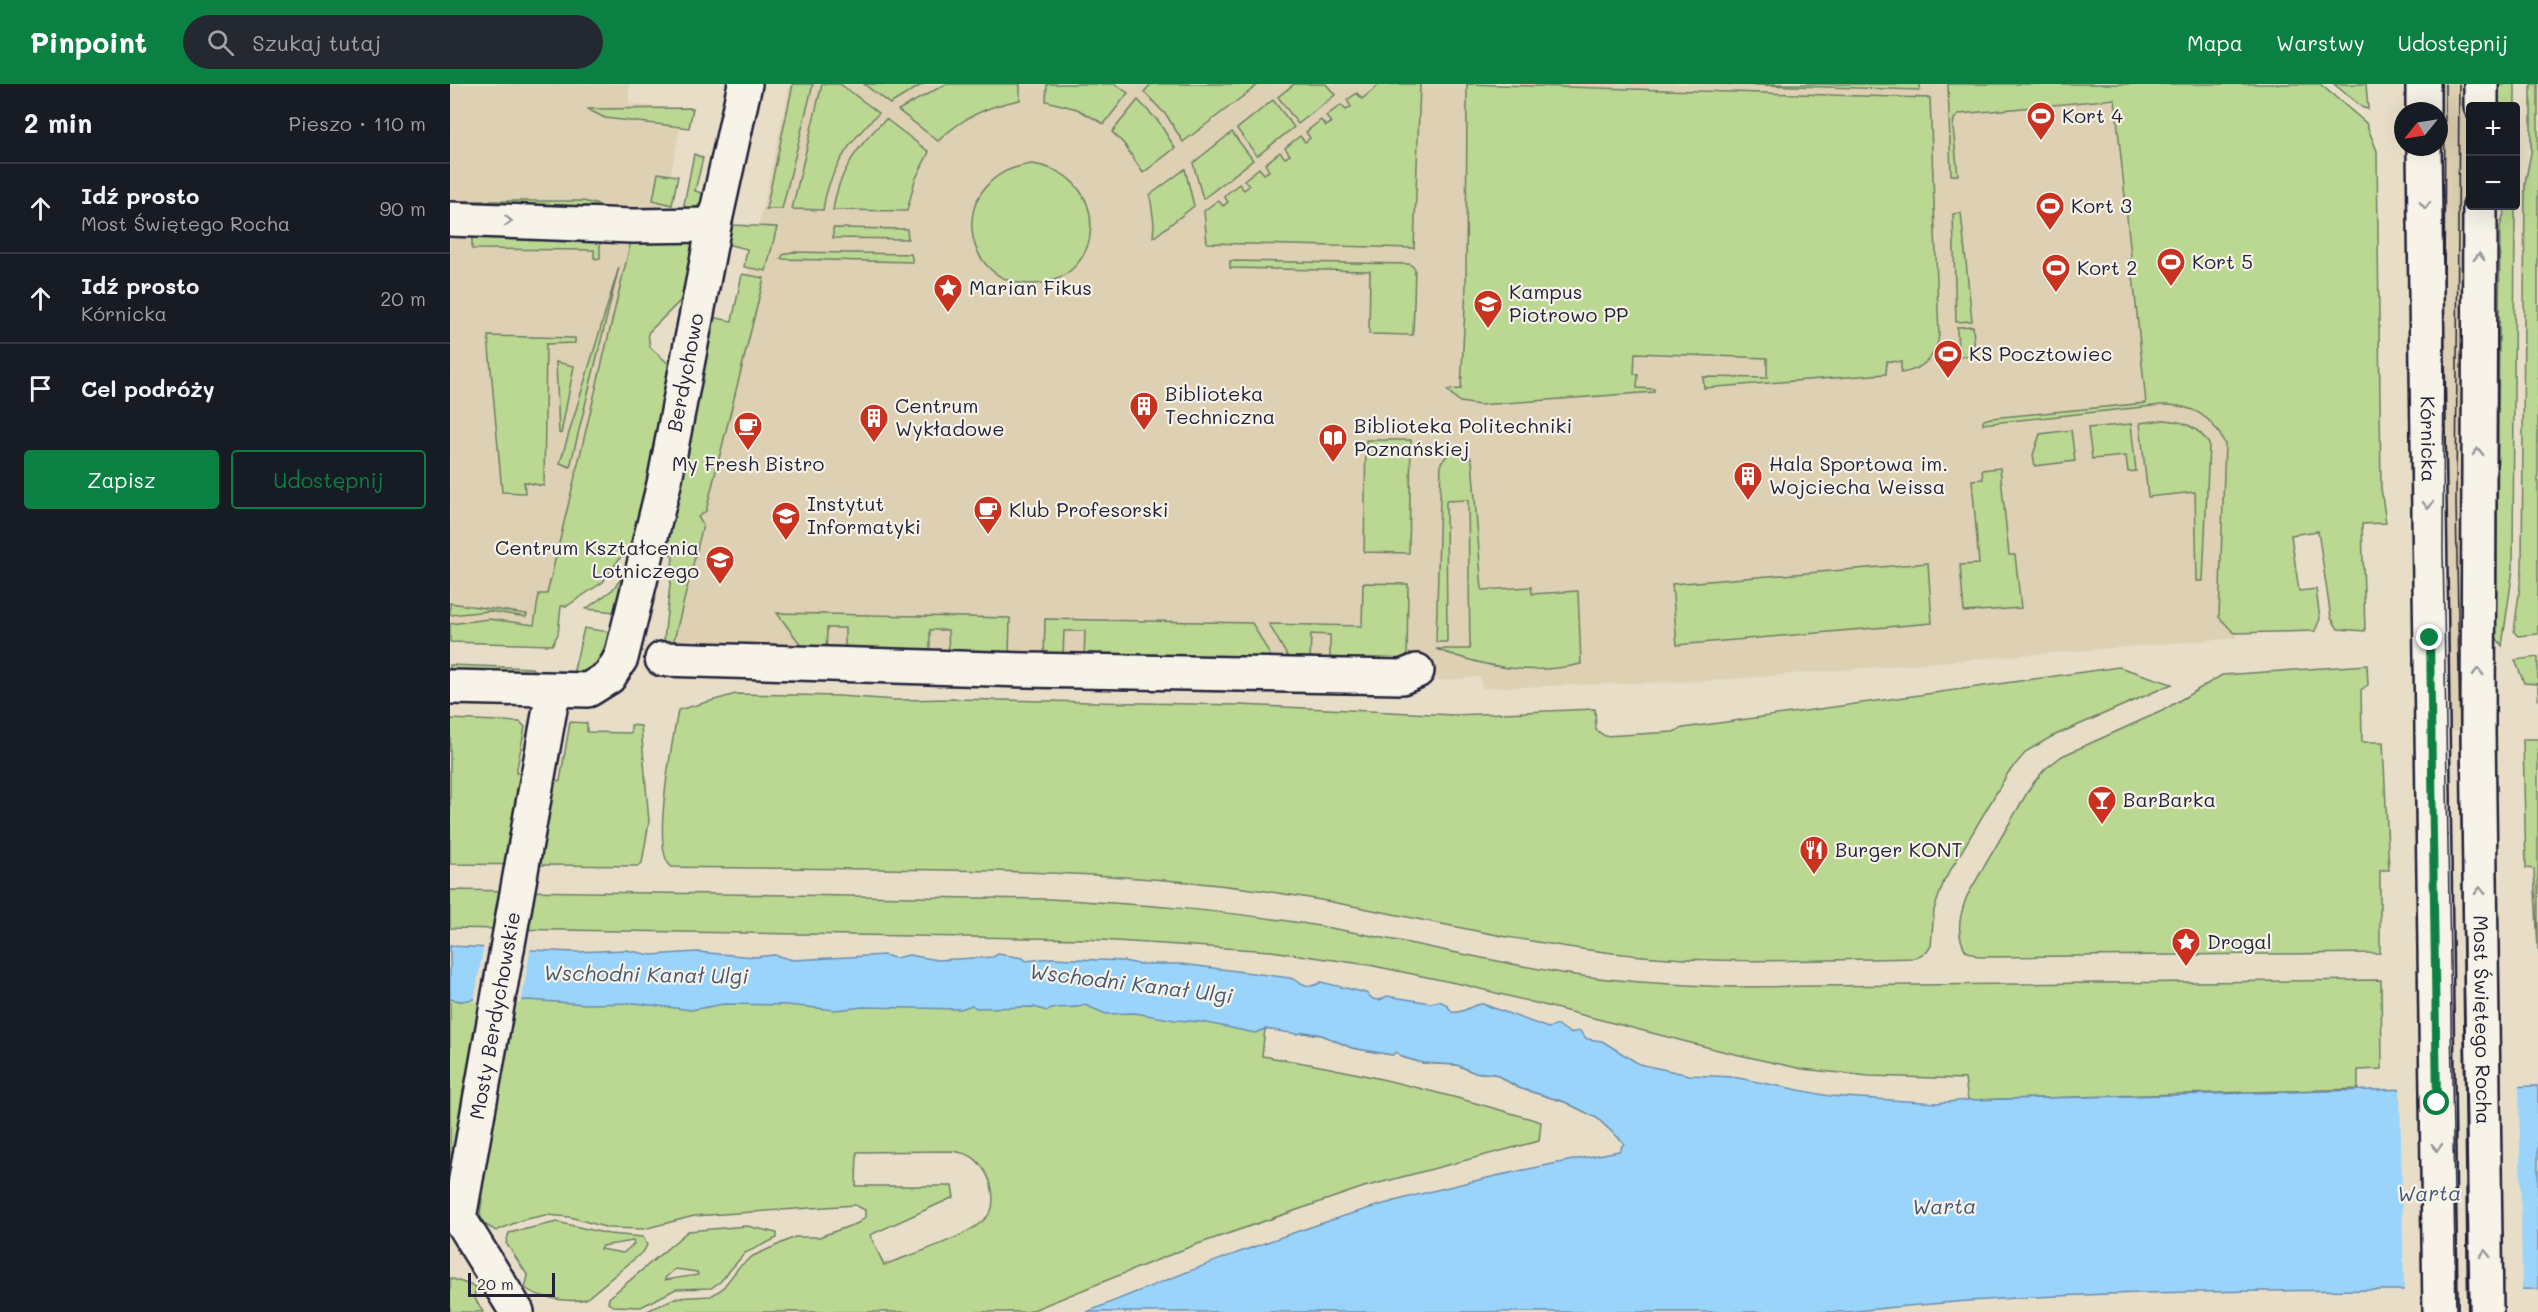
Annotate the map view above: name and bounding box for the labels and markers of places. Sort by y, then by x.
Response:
sports icon: Kort 4 [2025,100,2057,142]
place label: Kort 4 [2062,102,2123,128]
sports icon: Kort 3 [2034,190,2066,232]
place label: Kort 3 [2071,192,2132,218]
sports icon: Kort 5 [2155,246,2187,288]
place label: Kort 5 [2192,248,2253,274]
sports icon: Kort 2 [2040,252,2072,294]
place label: Kort 2 [2077,254,2137,280]
place icon: Marian Fikus [932,272,964,314]
place label: Marian Fikus [969,274,1092,300]
place label: Kampus Piotrowo PP [1509,278,1628,327]
school or university icon: Kampus Piotrowo PP [1472,288,1504,330]
sports icon: KS Pocztowiec [1932,338,1964,380]
place label: KS Pocztowiec [1969,340,2112,366]
place label: Biblioteka Techniczna [1165,380,1275,429]
building icon: Biblioteka Techniczna [1128,390,1160,432]
place label: Centrum Wykładowe [895,392,1005,441]
building icon: Centrum Wykładowe [858,402,890,444]
cafe icon: My Fresh Bistro [732,410,764,452]
place label: Biblioteka Politechniki Poznańskiej [1354,412,1572,461]
library icon: Biblioteka Politechniki Poznańskiej [1317,422,1349,464]
place label: My Fresh Bistro [672,450,825,476]
place label: Hala Sportowa im. Wojciecha Weissa [1769,450,1948,499]
building icon: Hala Sportowa im. Wojciecha Weissa [1732,460,1764,502]
place label: Instytut Informatyki [807,490,921,539]
cafe icon: Klub Profesorski [972,494,1004,536]
place label: Klub Profesorski [1009,496,1169,522]
school or university icon: Instytut Informatyki [770,500,802,542]
place label: Centrum Kształcenia Lotniczego [495,534,699,583]
school or university icon: Centrum Kształcenia Lotniczego [704,544,736,586]
bar icon: BarBarka [2086,784,2118,826]
place label: BarBarka [2123,786,2216,812]
restaurant icon: Burger KONT [1798,834,1830,876]
place label: Burger KONT [1835,836,1963,862]
place icon: Drogal [2170,926,2202,968]
place label: Drogal [2207,928,2272,954]

